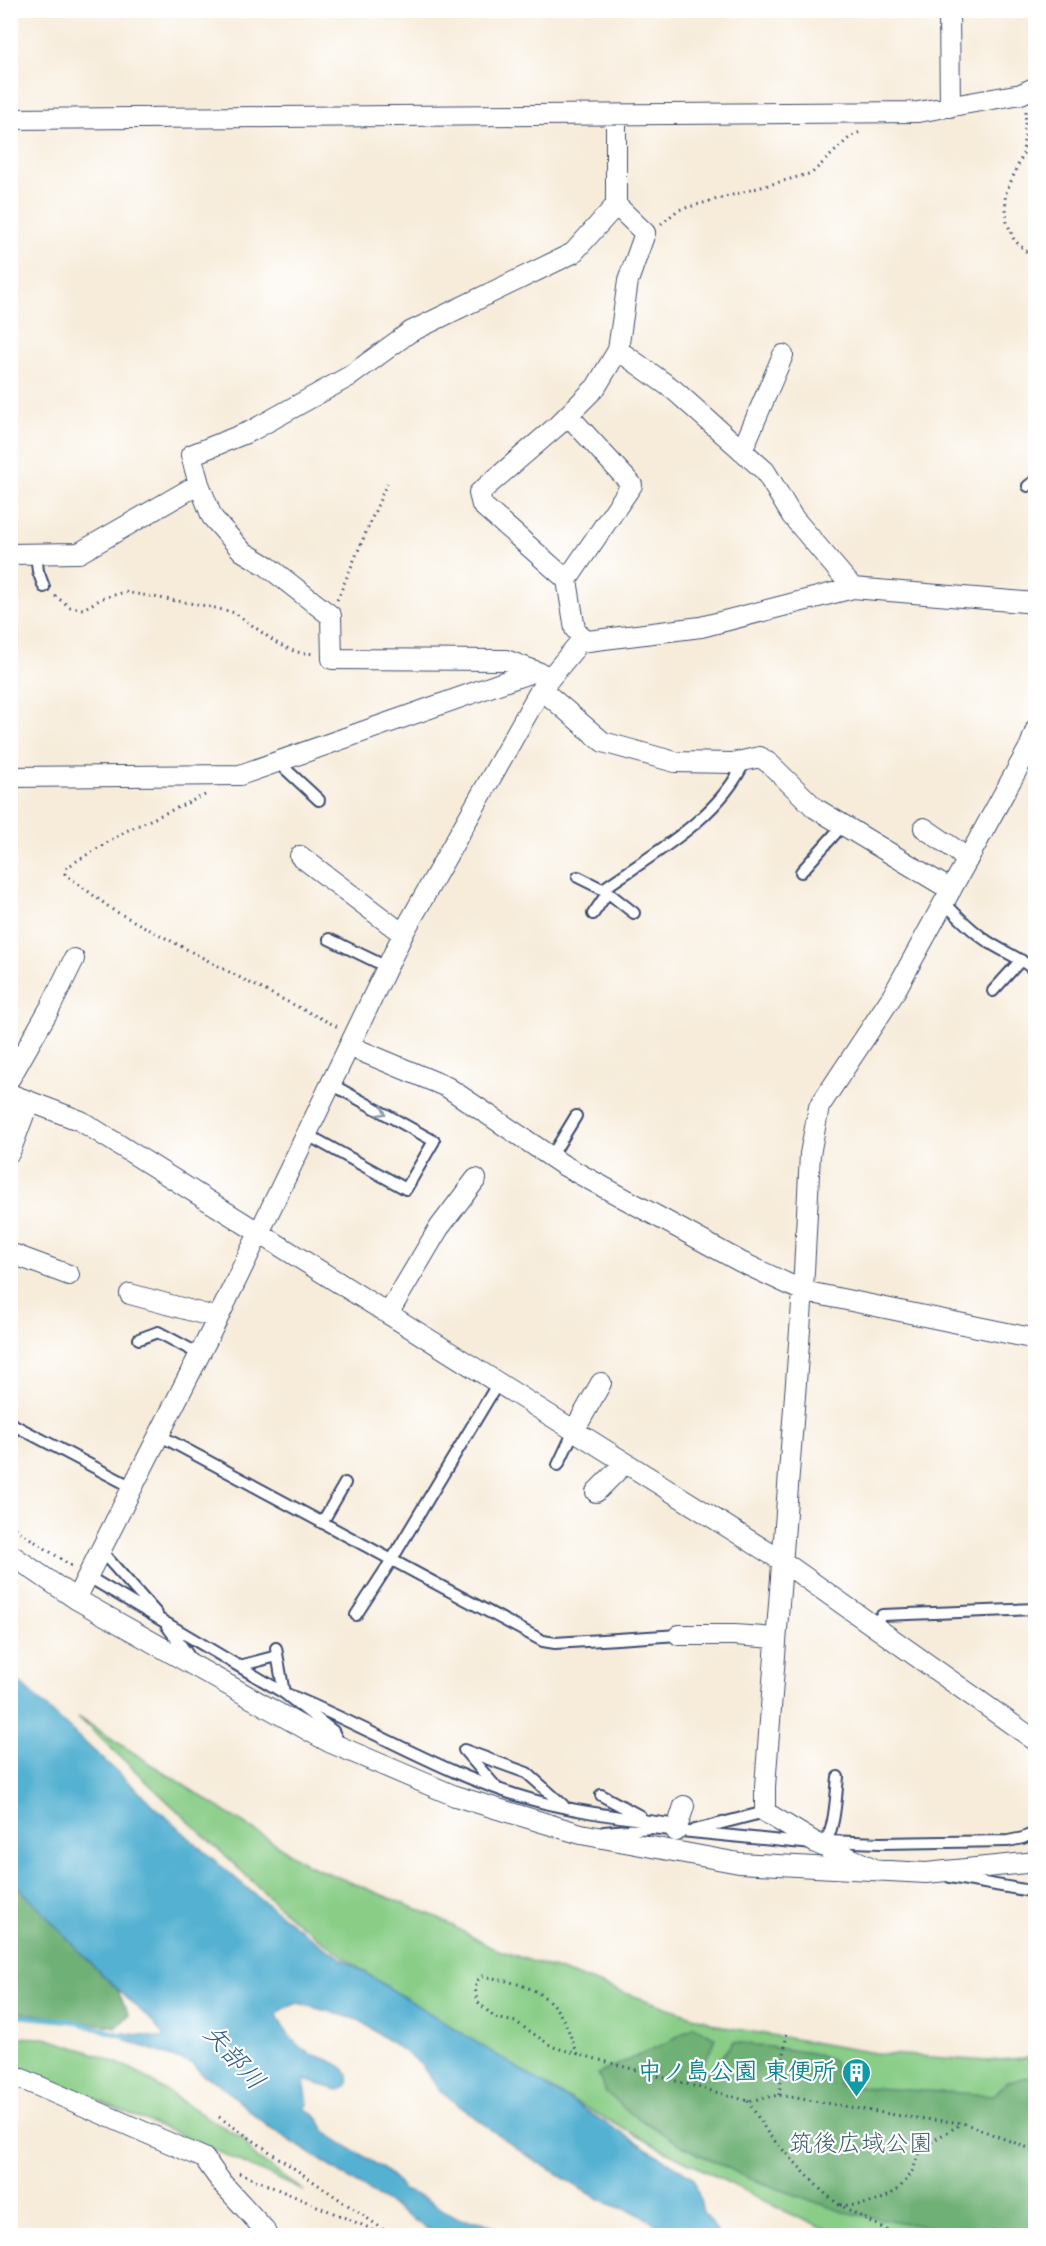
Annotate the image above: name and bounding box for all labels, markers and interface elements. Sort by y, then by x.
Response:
one-way arrow [376,1105,386,1116]
water label: 矢部川 [194,2018,272,2098]
building icon: 中ノ島公園 東便所 [841,2056,873,2098]
place label: 中ノ島公園 東便所 [638,2057,836,2088]
park label: 筑後広域公園 [789,2129,933,2160]

